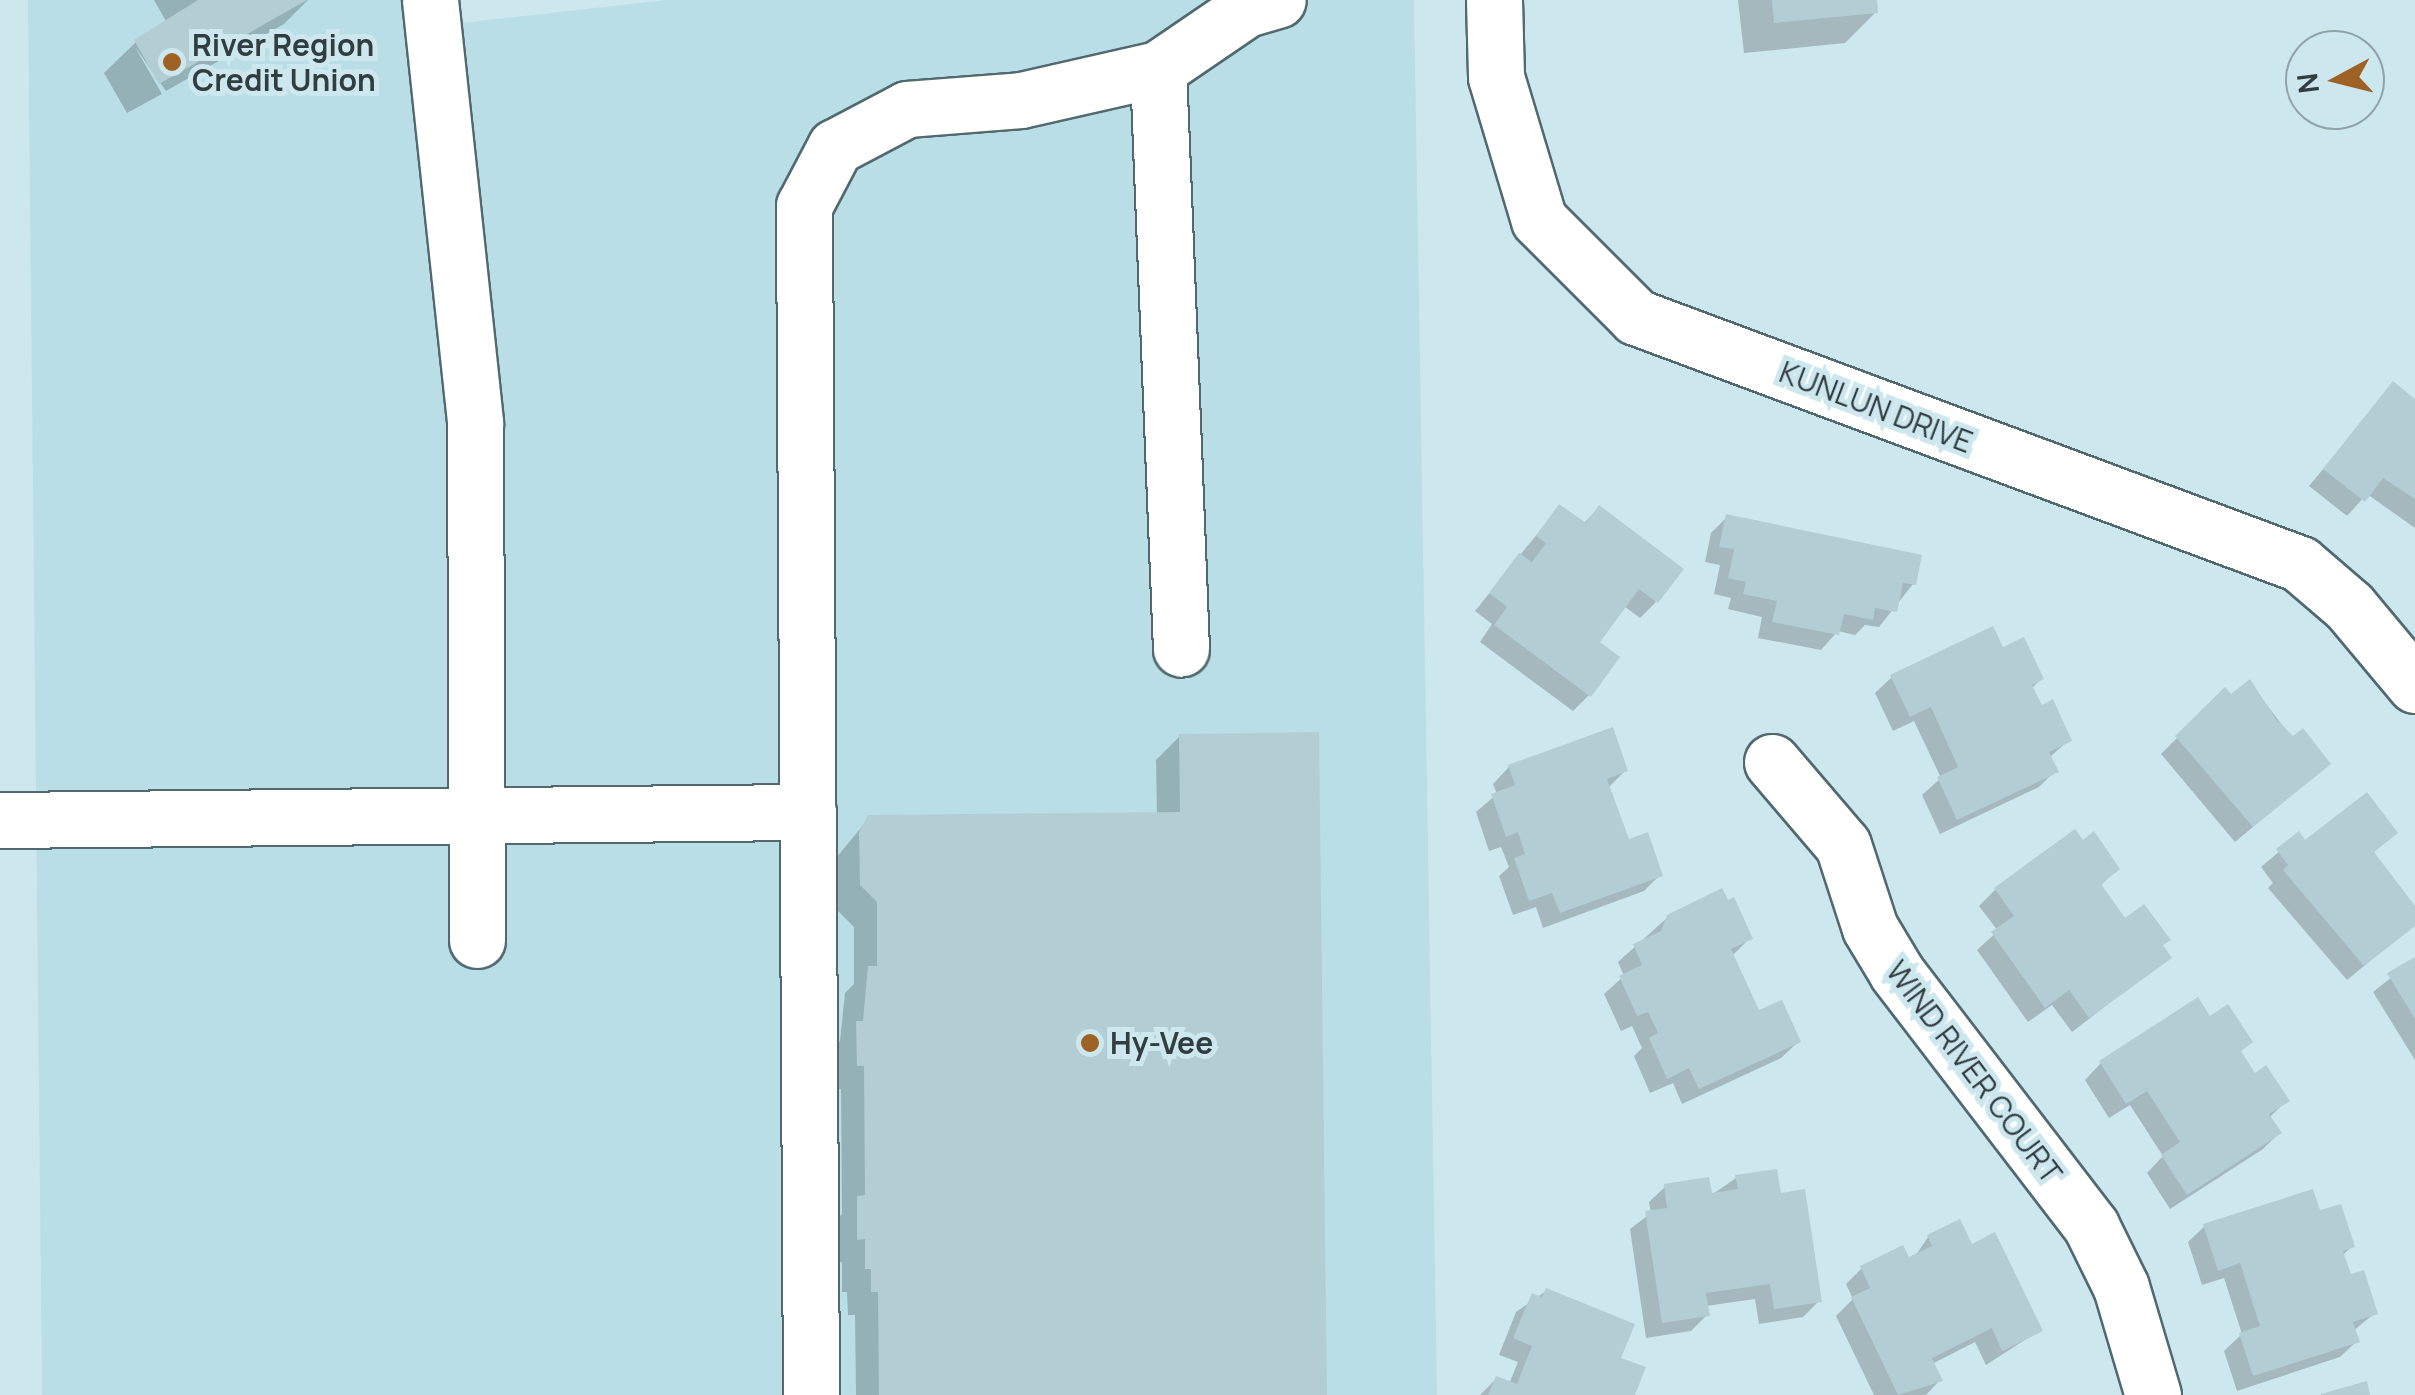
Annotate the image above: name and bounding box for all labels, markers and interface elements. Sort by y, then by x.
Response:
place label: River Region Credit Union [192,27,376,98]
north arrow [2285,30,2385,130]
marker: River Region Credit Union [161,51,183,73]
text: N [2287,71,2327,96]
street label: KUNLUN DRIVE [1775,354,1977,460]
street label: WIND RIVER COURT [1879,954,2069,1190]
place label: Hy-Vee [1110,1025,1213,1061]
marker: Hy-Vee [1079,1032,1101,1054]

